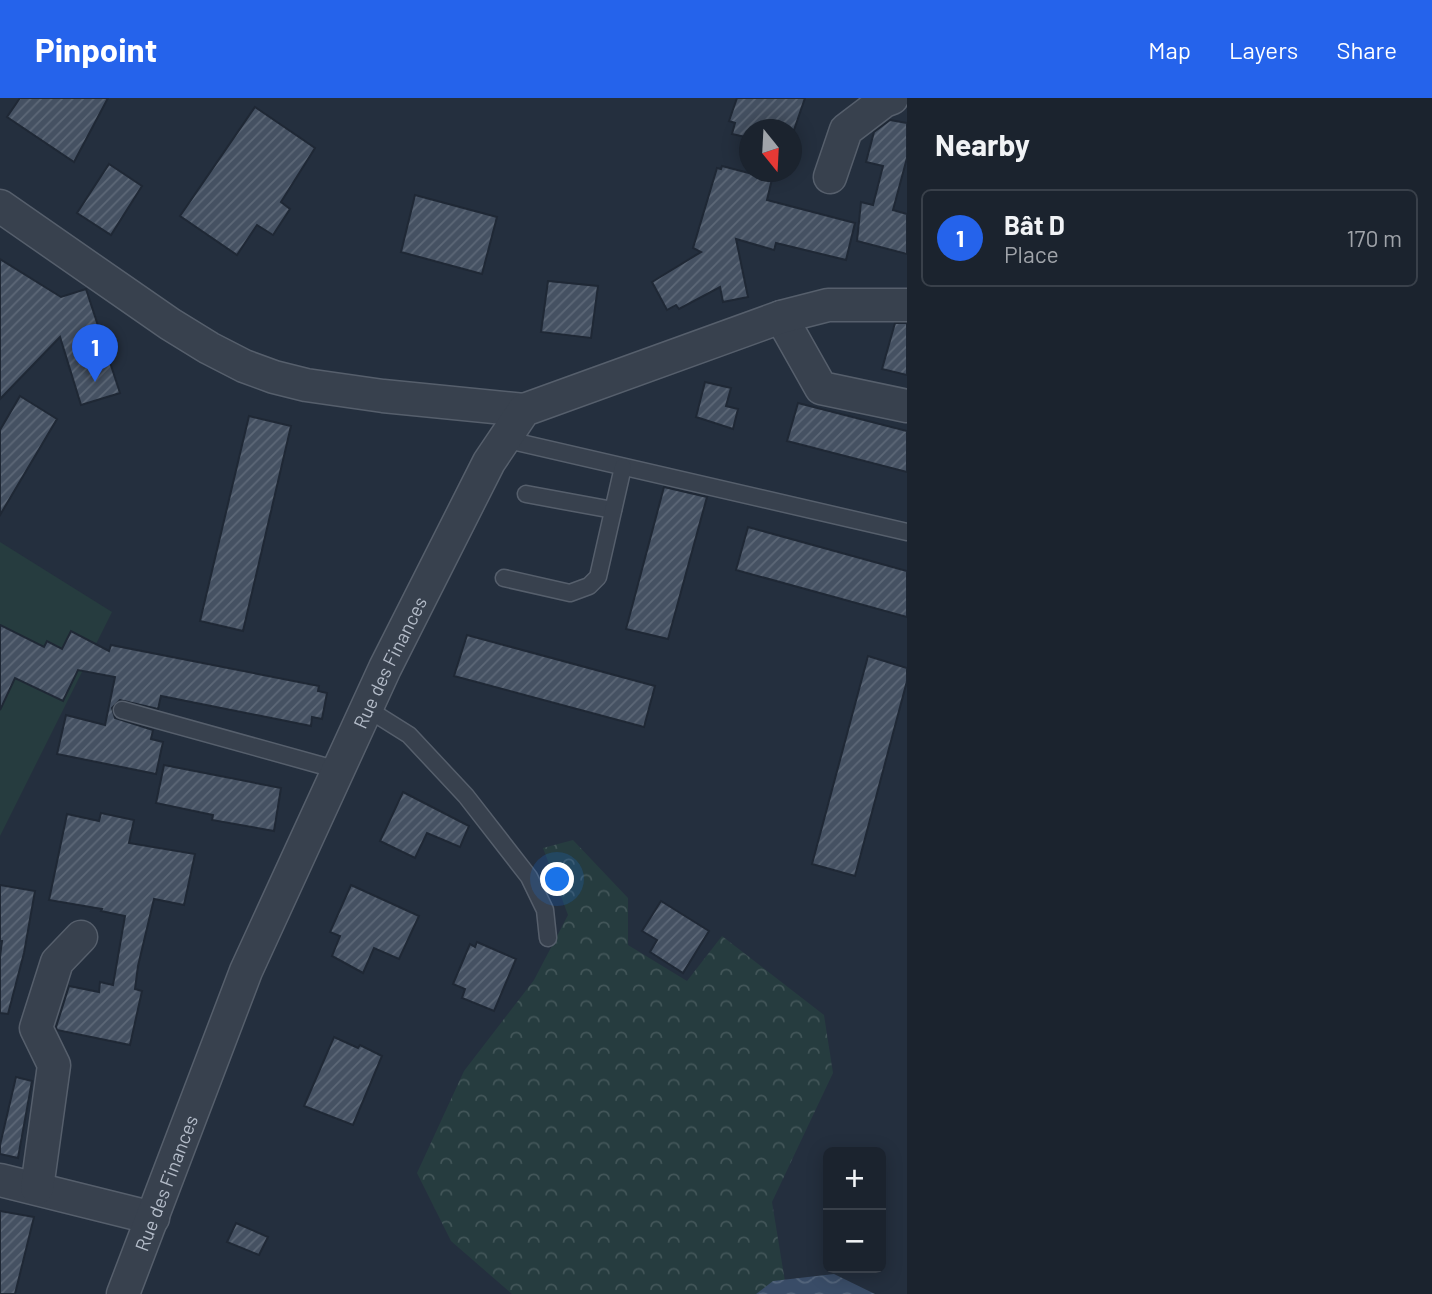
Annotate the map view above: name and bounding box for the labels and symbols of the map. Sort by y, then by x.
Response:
north arrow [739,119,802,182]
pin: 1 [72,324,118,382]
street label: Rue des Finances [348,592,431,732]
your location [540,862,574,896]
street label: Rue des Finances [129,1112,202,1254]

